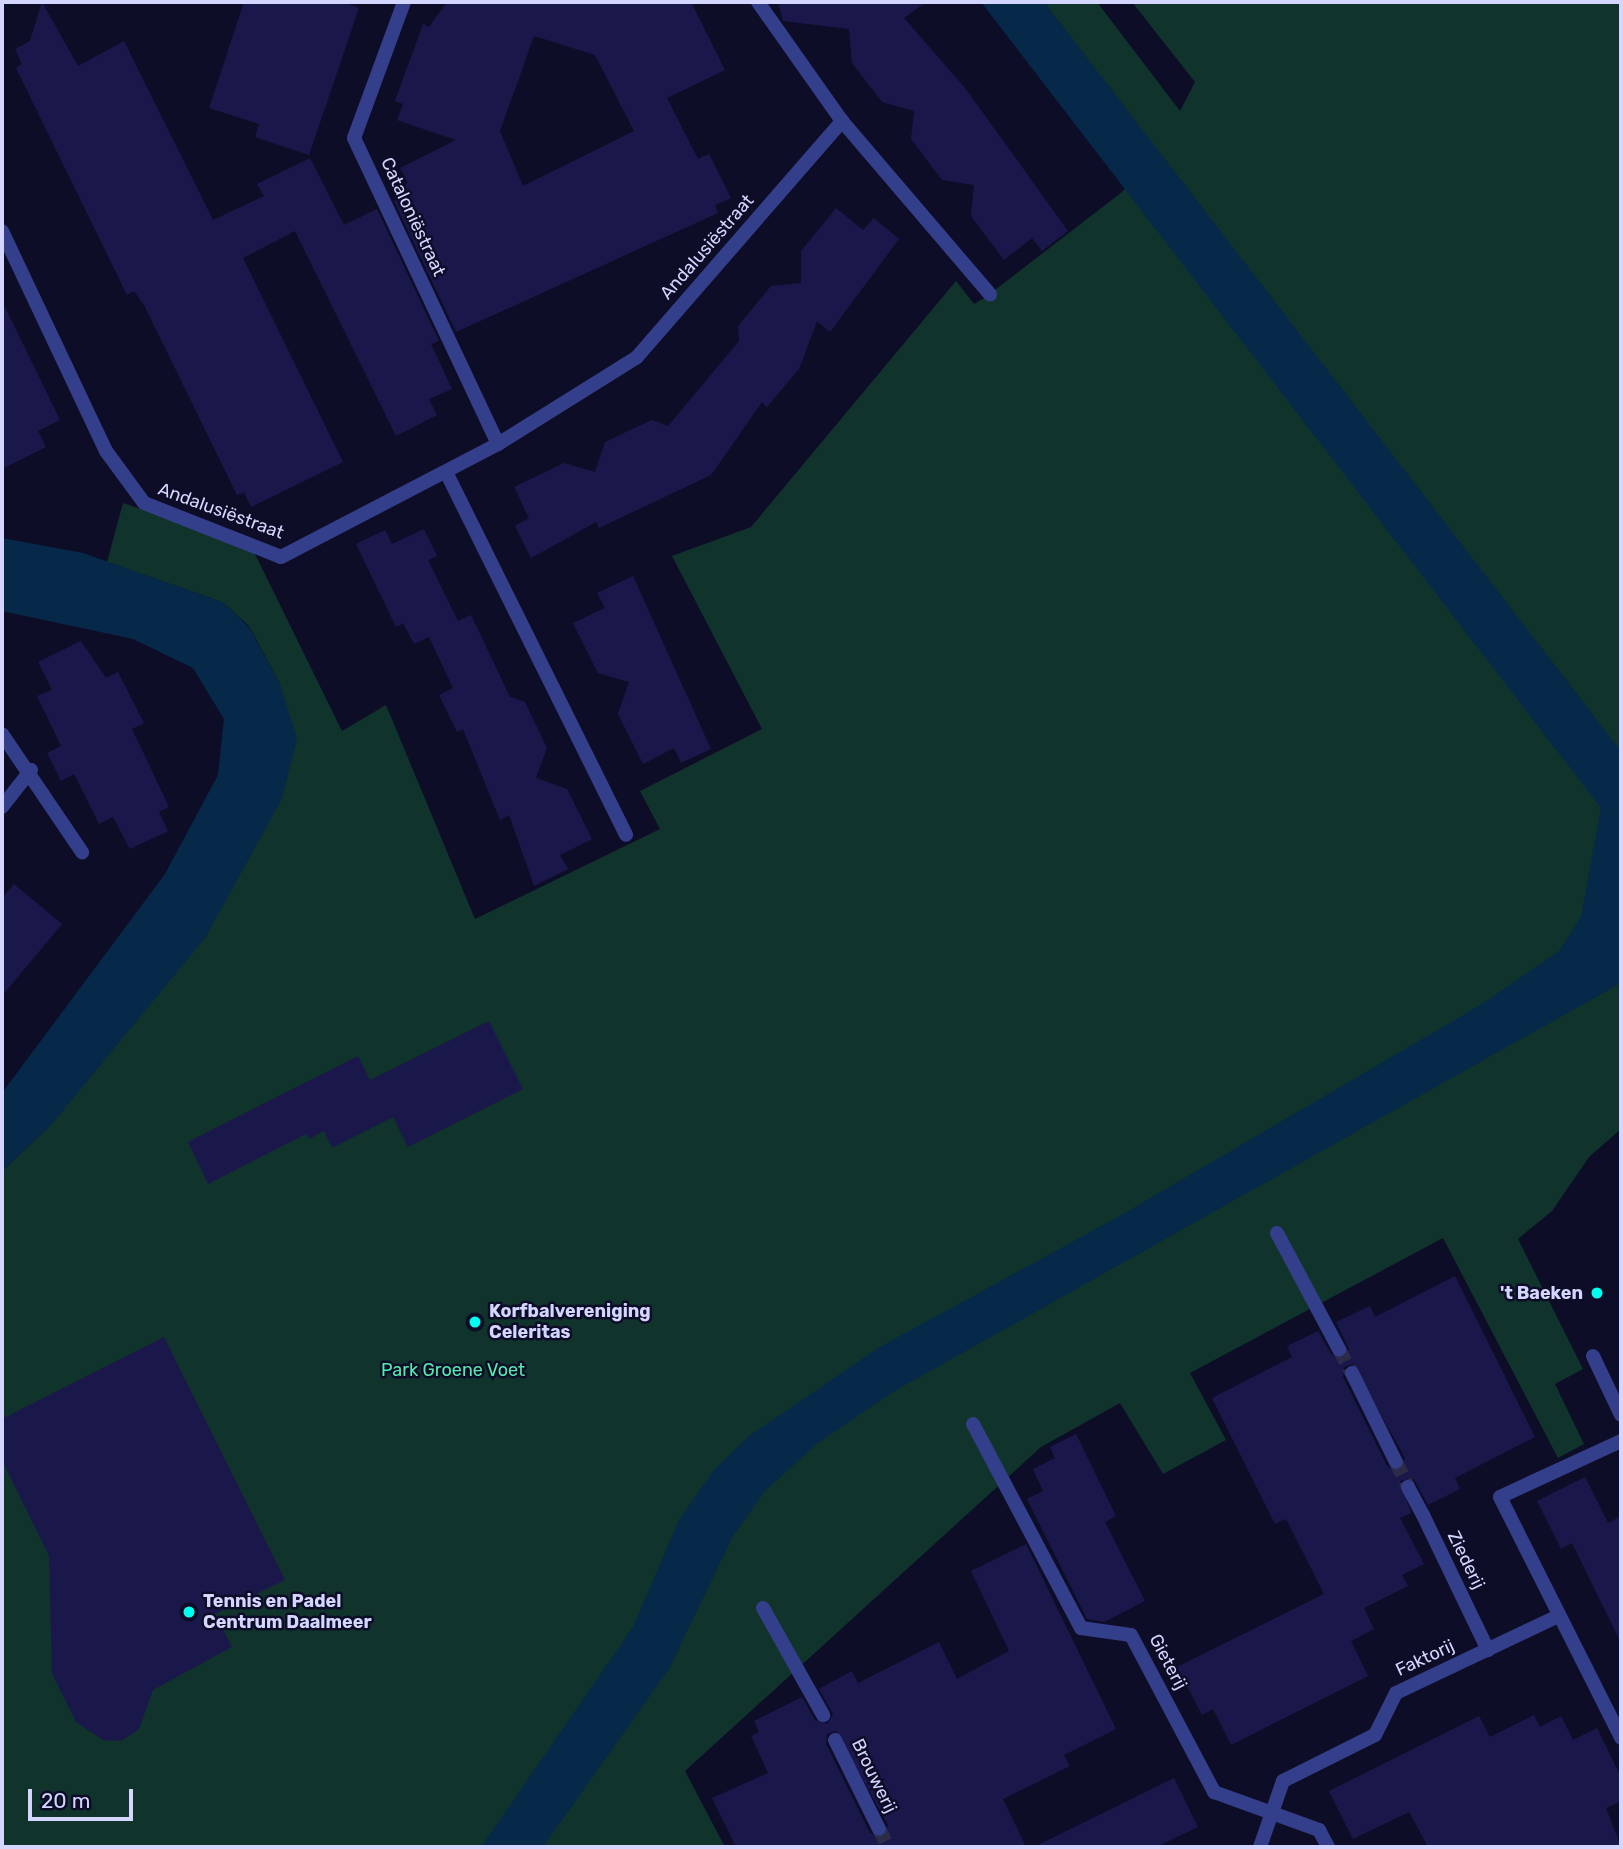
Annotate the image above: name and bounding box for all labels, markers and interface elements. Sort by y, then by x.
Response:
street label: Cataloniëstraat [376,154,450,280]
street label: Andalusiëstraat [655,190,759,304]
street label: Andalusiëstraat [155,478,287,544]
place label: 't Baeken [1500,1282,1583,1304]
marker: 't Baeken [1589,1285,1605,1301]
place label: Korfbalvereniging Celeritas [489,1301,651,1344]
marker: Korfbalvereniging Celeritas [467,1314,483,1330]
park label: Park Groene Voet [381,1359,525,1381]
street label: Ziederij [1443,1527,1489,1593]
place label: Tennis en Padel Centrum Daalmeer [203,1591,372,1634]
marker: Tennis en Padel Centrum Daalmeer [181,1604,197,1620]
street label: Gieterij [1144,1631,1192,1693]
street label: Faktorij [1392,1635,1458,1681]
street label: Brouwerij [847,1735,901,1817]
scale bar [32,1776,136,1820]
text: 20 m [41,1788,90,1813]

